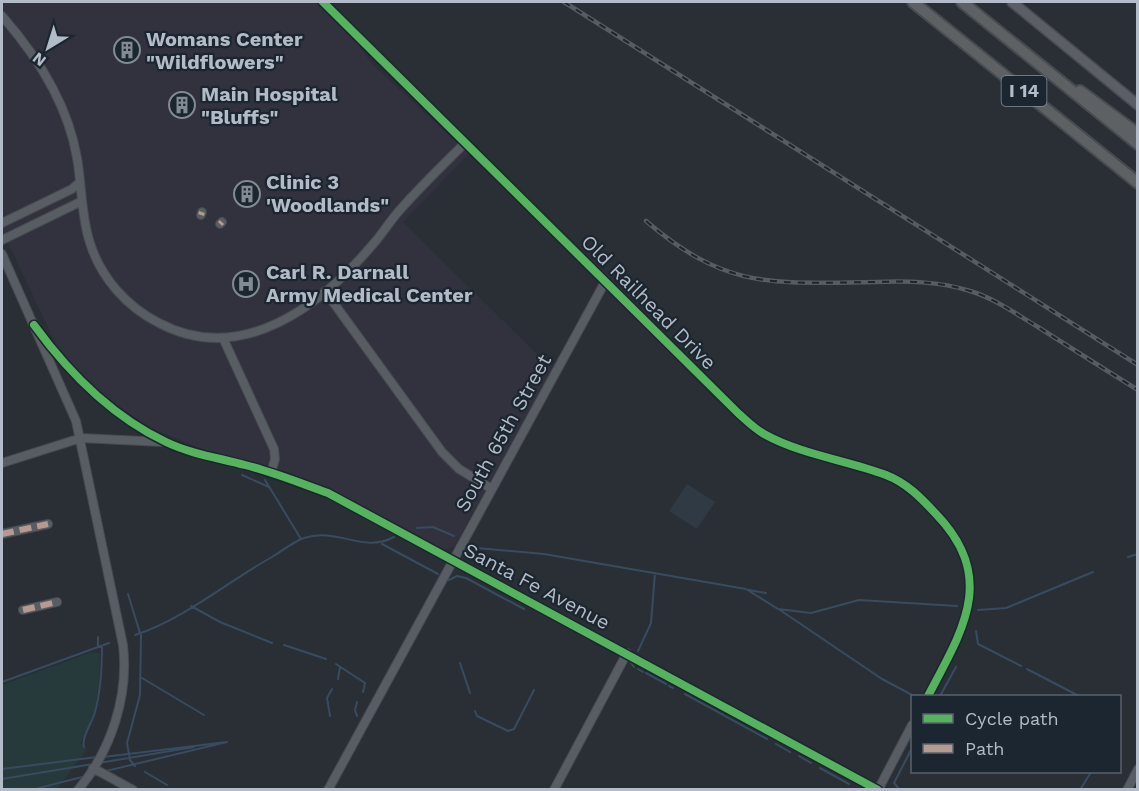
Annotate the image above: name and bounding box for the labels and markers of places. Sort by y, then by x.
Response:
place label: Womans Center "Wildflowers" [146,27,303,74]
building icon: Womans Center "Wildflowers" [112,35,142,65]
place label: Main Hospital "Bluffs" [201,82,338,129]
building icon: Main Hospital "Bluffs" [167,90,197,120]
place label: Clinic 3 'Woodlands" [266,170,389,217]
building icon: Clinic 3 'Woodlands" [232,179,262,209]
place label: Carl R. Darnall Army Medical Center [266,260,473,307]
hospital icon: Carl R. Darnall Army Medical Center [231,269,261,299]

